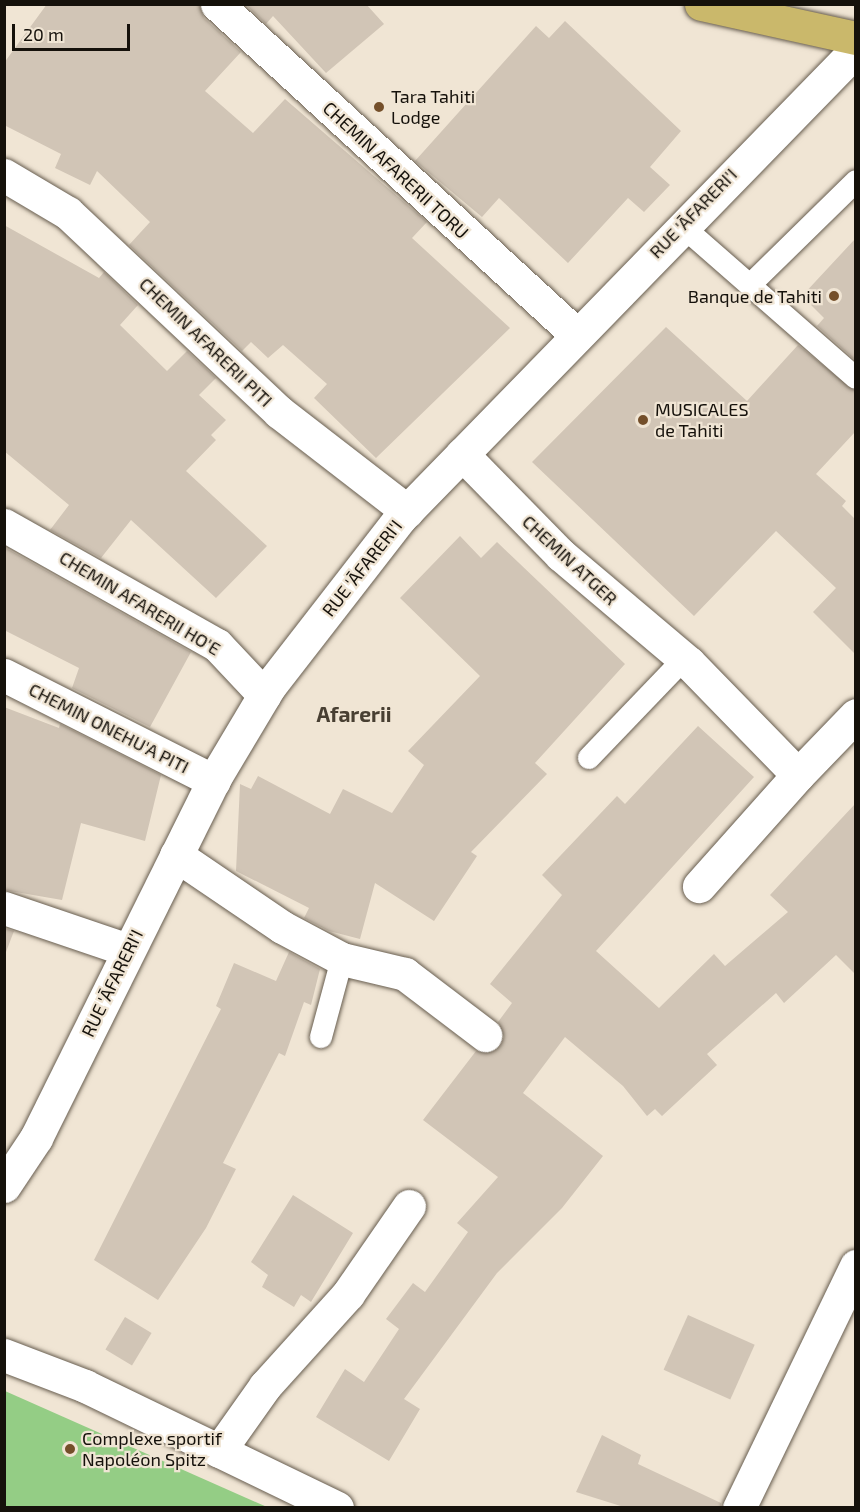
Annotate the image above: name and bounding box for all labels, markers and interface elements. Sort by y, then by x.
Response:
scale bar [15,12,134,50]
text: 20 m [23,23,64,45]
place label: Tara Tahiti Lodge [391,86,476,128]
street label: CHEMIN AFARERII TORU [318,97,474,243]
marker: Tara Tahiti Lodge [372,100,386,114]
street label: RUE 'ĀFARERI'I [645,163,741,263]
street label: CHEMIN AFARERII PITI [135,273,277,411]
place label: Banque de Tahiti [687,285,822,307]
marker: Banque de Tahiti [827,289,841,303]
place label: MUSICALES de Tahiti [655,399,748,442]
marker: MUSICALES de Tahiti [636,413,650,427]
street label: CHEMIN ATGER [518,510,622,610]
street label: RUE 'ĀFARERI'I [317,515,407,621]
street label: CHEMIN AFARERII HO'E [55,546,225,660]
street label: CHEMIN ONEHU'A PITI [25,678,193,778]
district label: Afarerii [316,701,392,727]
street label: RUE 'ĀFARERI'I [77,926,147,1040]
place label: Complexe sportif Napoléon Spitz [82,1428,222,1470]
marker: Complexe sportif Napoléon Spitz [63,1442,77,1456]

